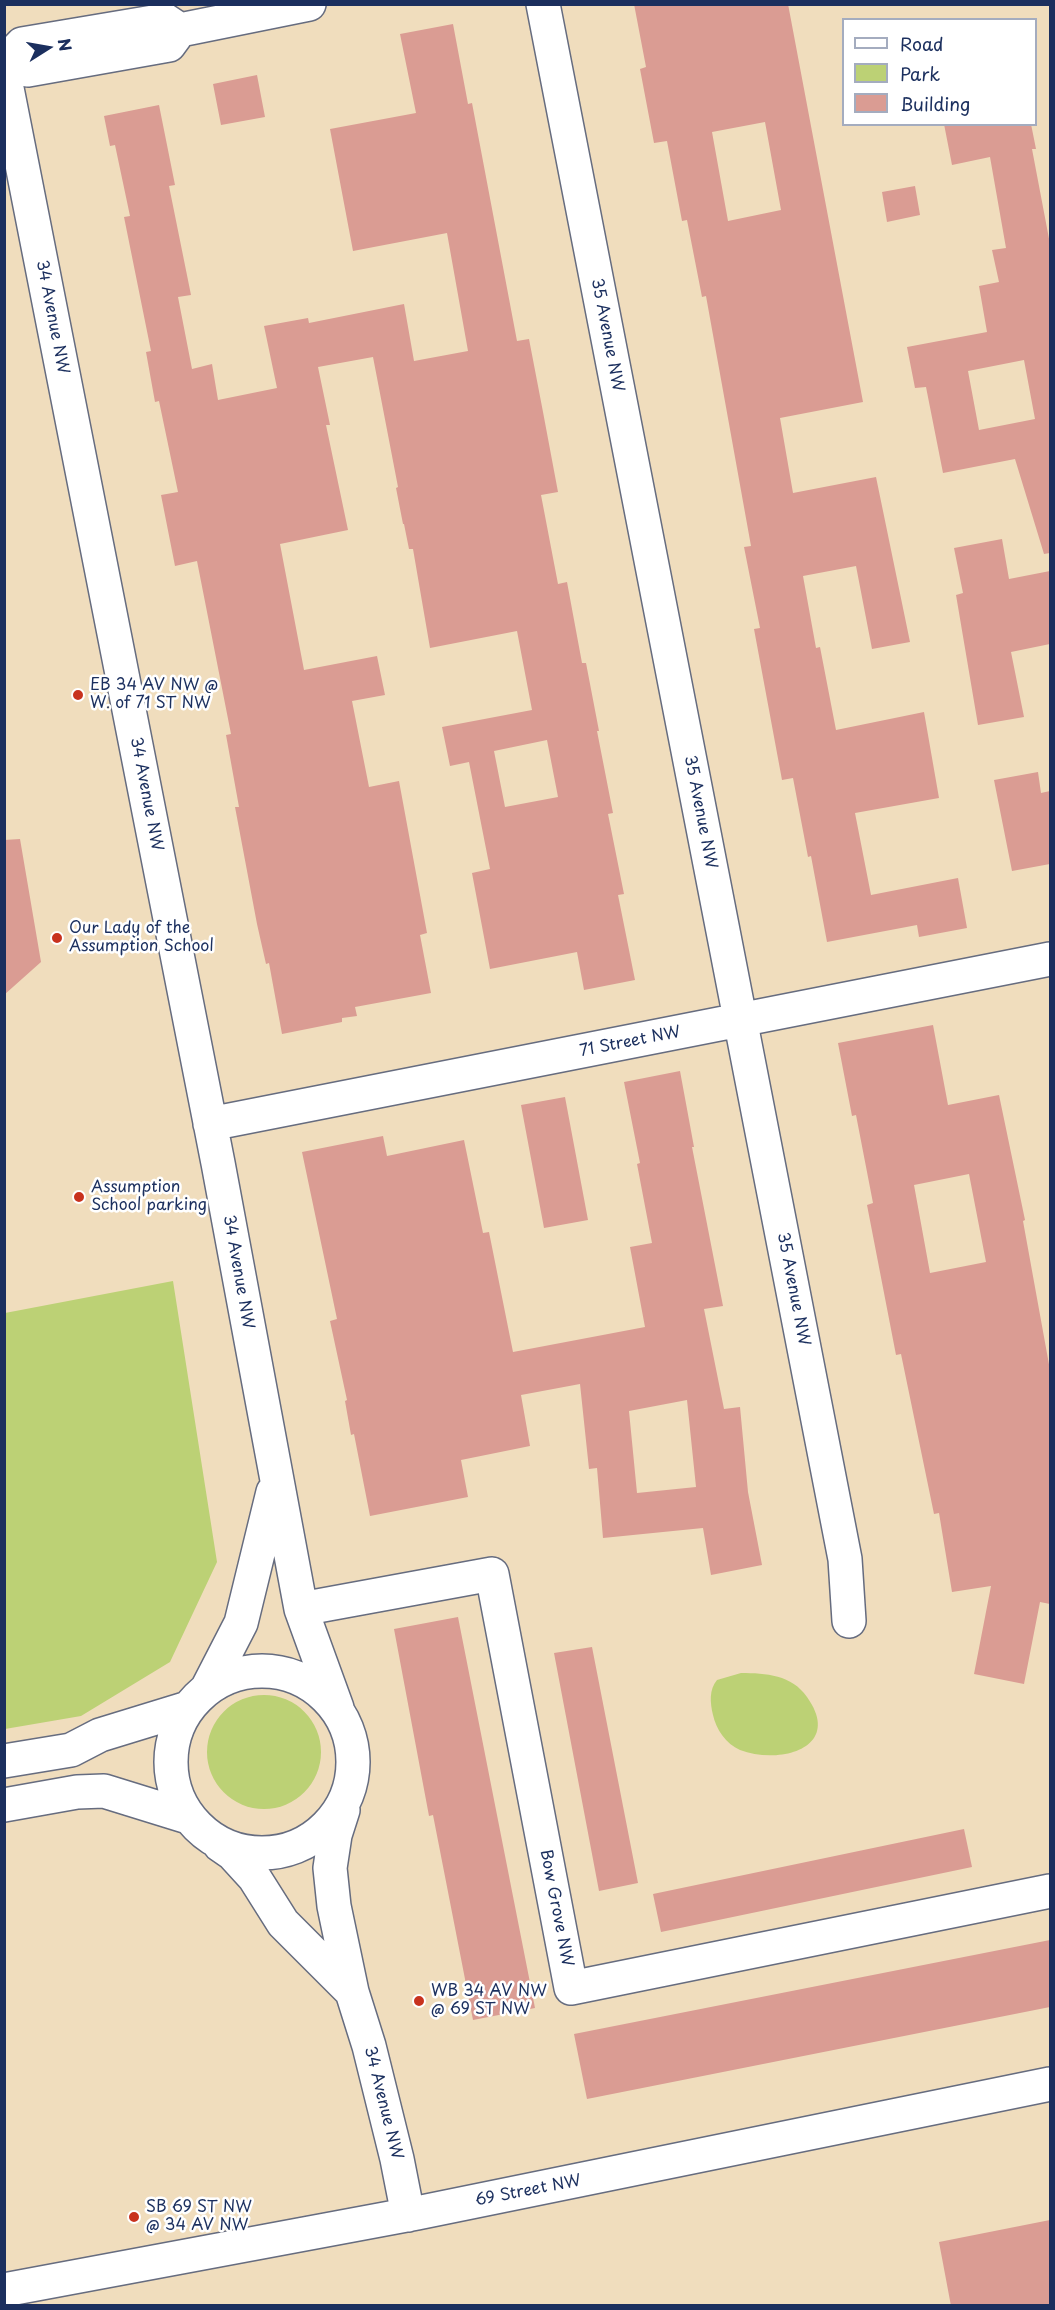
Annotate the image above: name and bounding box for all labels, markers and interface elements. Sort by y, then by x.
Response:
north arrow [18,18,78,78]
legend [842,18,1037,126]
text: Road [900,30,944,57]
text: N [53,36,79,53]
text: Park [900,60,940,87]
text: Building [900,90,970,117]
street label: 34 Avenue NW [32,259,72,375]
street label: 35 Avenue NW [587,277,627,393]
place label: EB 34 AV NW @ W. of 71 ST NW [90,676,218,714]
marker: EB 34 AV NW @ W. of 71 ST NW [71,688,85,702]
street label: 34 Avenue NW [126,736,166,852]
street label: 35 Avenue NW [680,754,720,870]
place label: Our Lady of the Assumption School [69,919,214,957]
marker: Our Lady of the Assumption School [50,931,64,945]
street label: 71 Street NW [578,1023,682,1061]
place label: Assumption School parking [91,1178,207,1216]
marker: Assumption School parking [72,1190,86,1204]
street label: 34 Avenue NW [219,1213,257,1331]
street label: 35 Avenue NW [773,1231,813,1347]
street label: Bow Grove NW [535,1848,577,1968]
place label: WB 34 AV NW @ 69 ST NW [431,1982,547,2020]
marker: WB 34 AV NW @ 69 ST NW [412,1994,426,2008]
street label: 34 Avenue NW [360,2045,406,2161]
street label: 69 Street NW [474,2171,582,2211]
place label: SB 69 ST NW @ 34 AV NW [146,2198,252,2236]
marker: SB 69 ST NW @ 34 AV NW [127,2210,141,2224]

